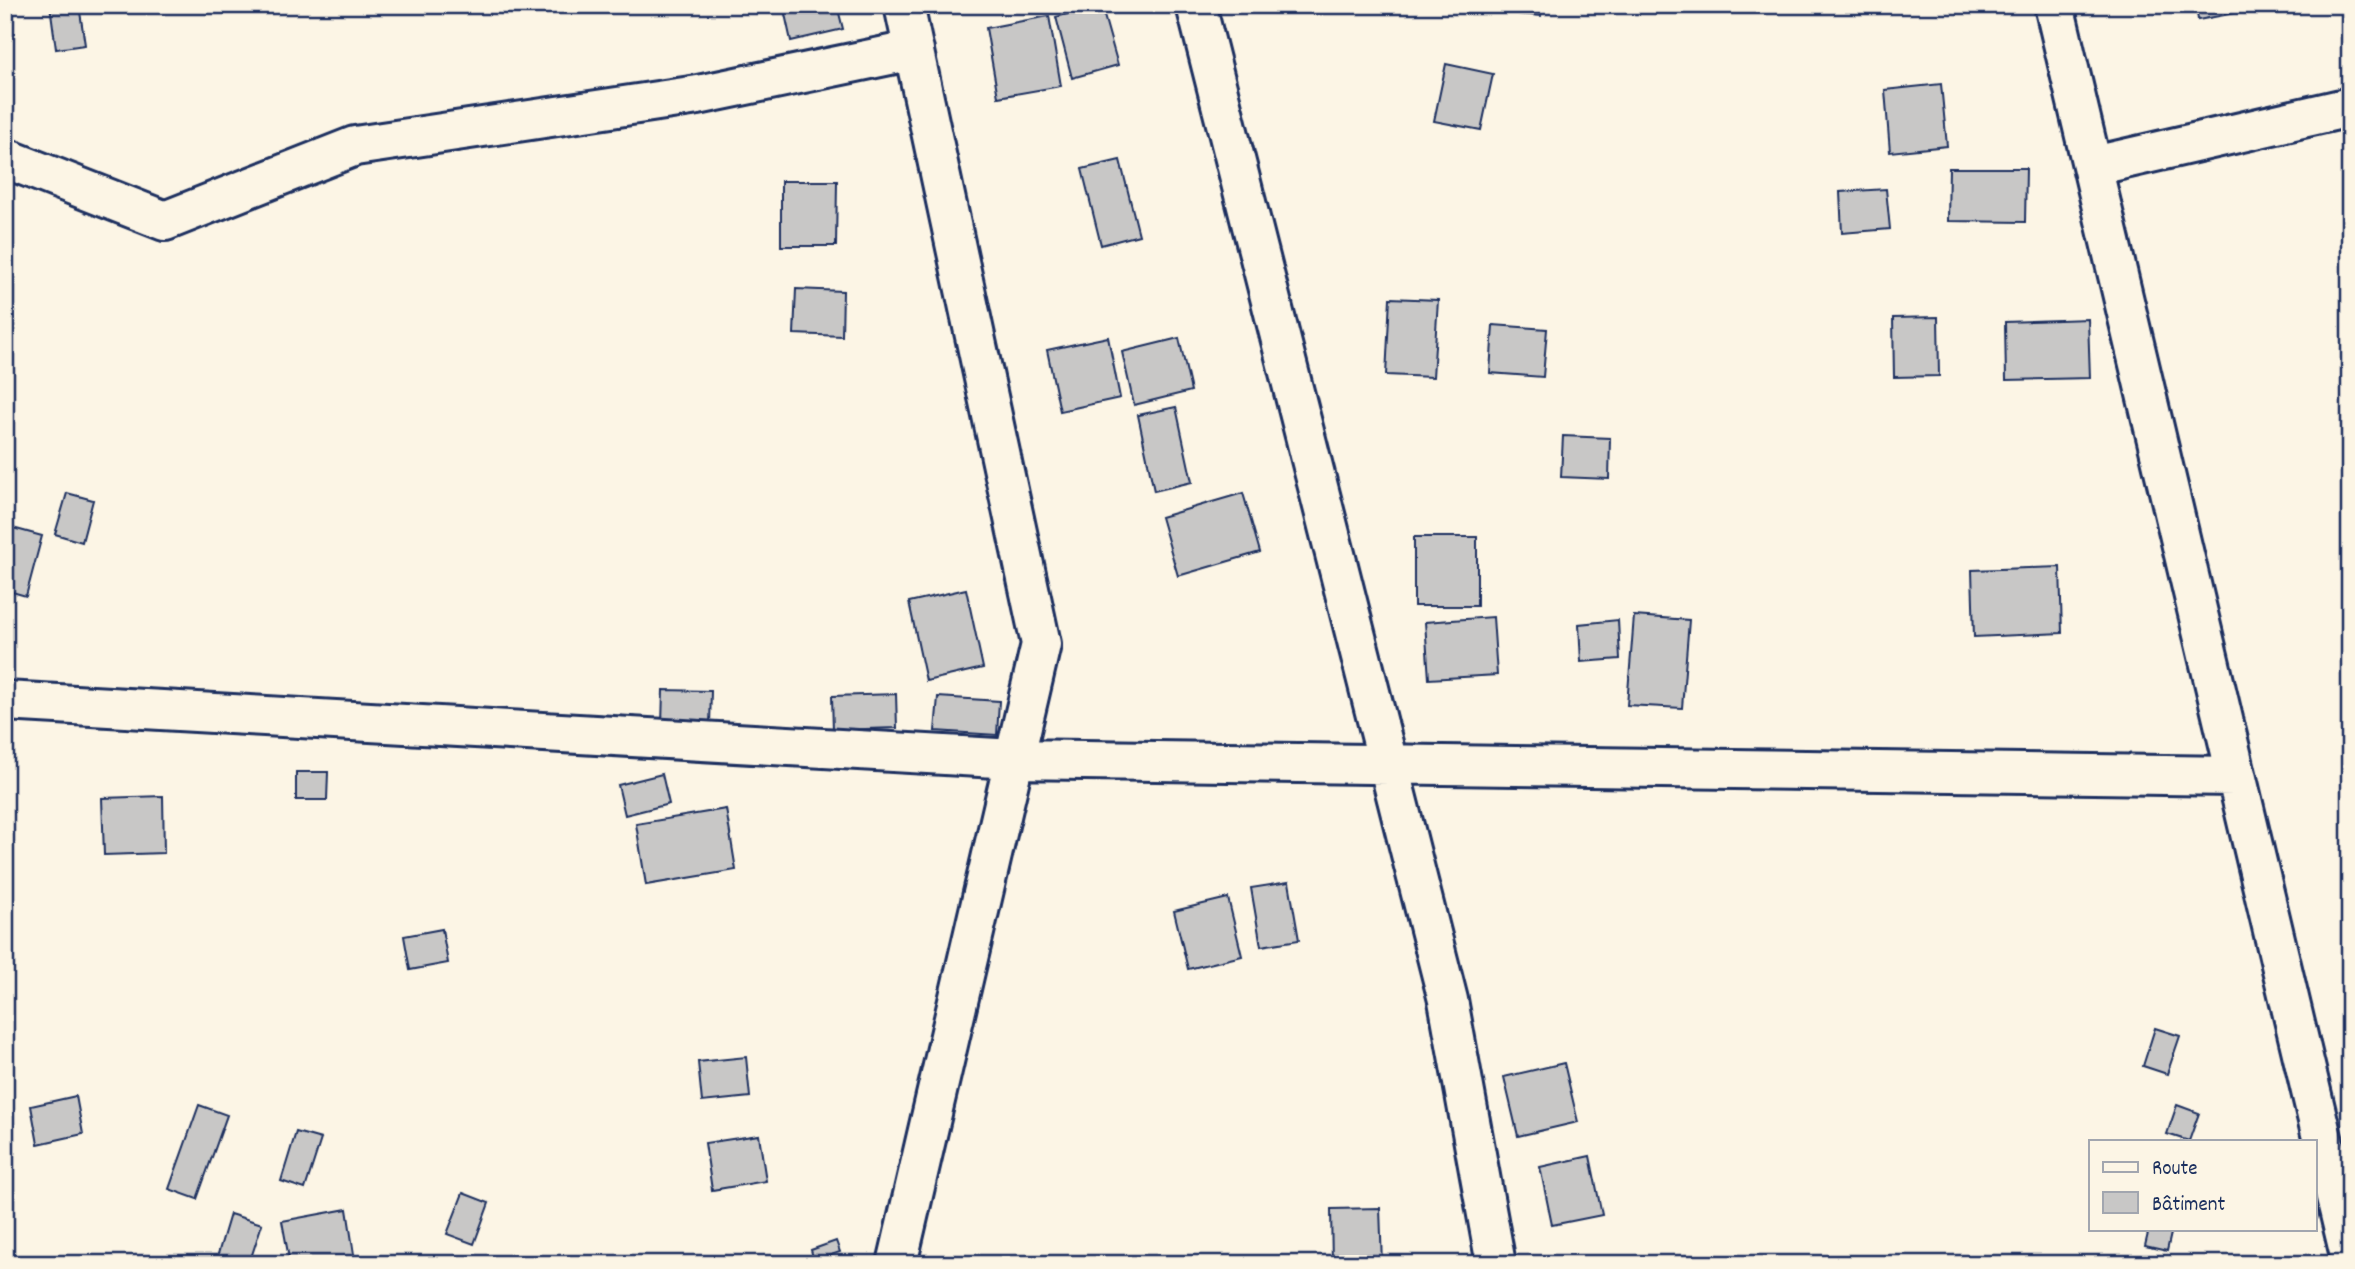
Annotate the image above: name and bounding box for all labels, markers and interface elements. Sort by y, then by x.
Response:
legend [2089,1140,2316,1230]
text: Route [2152,1155,2198,1185]
text: Bâtiment [2152,1191,2225,1221]

